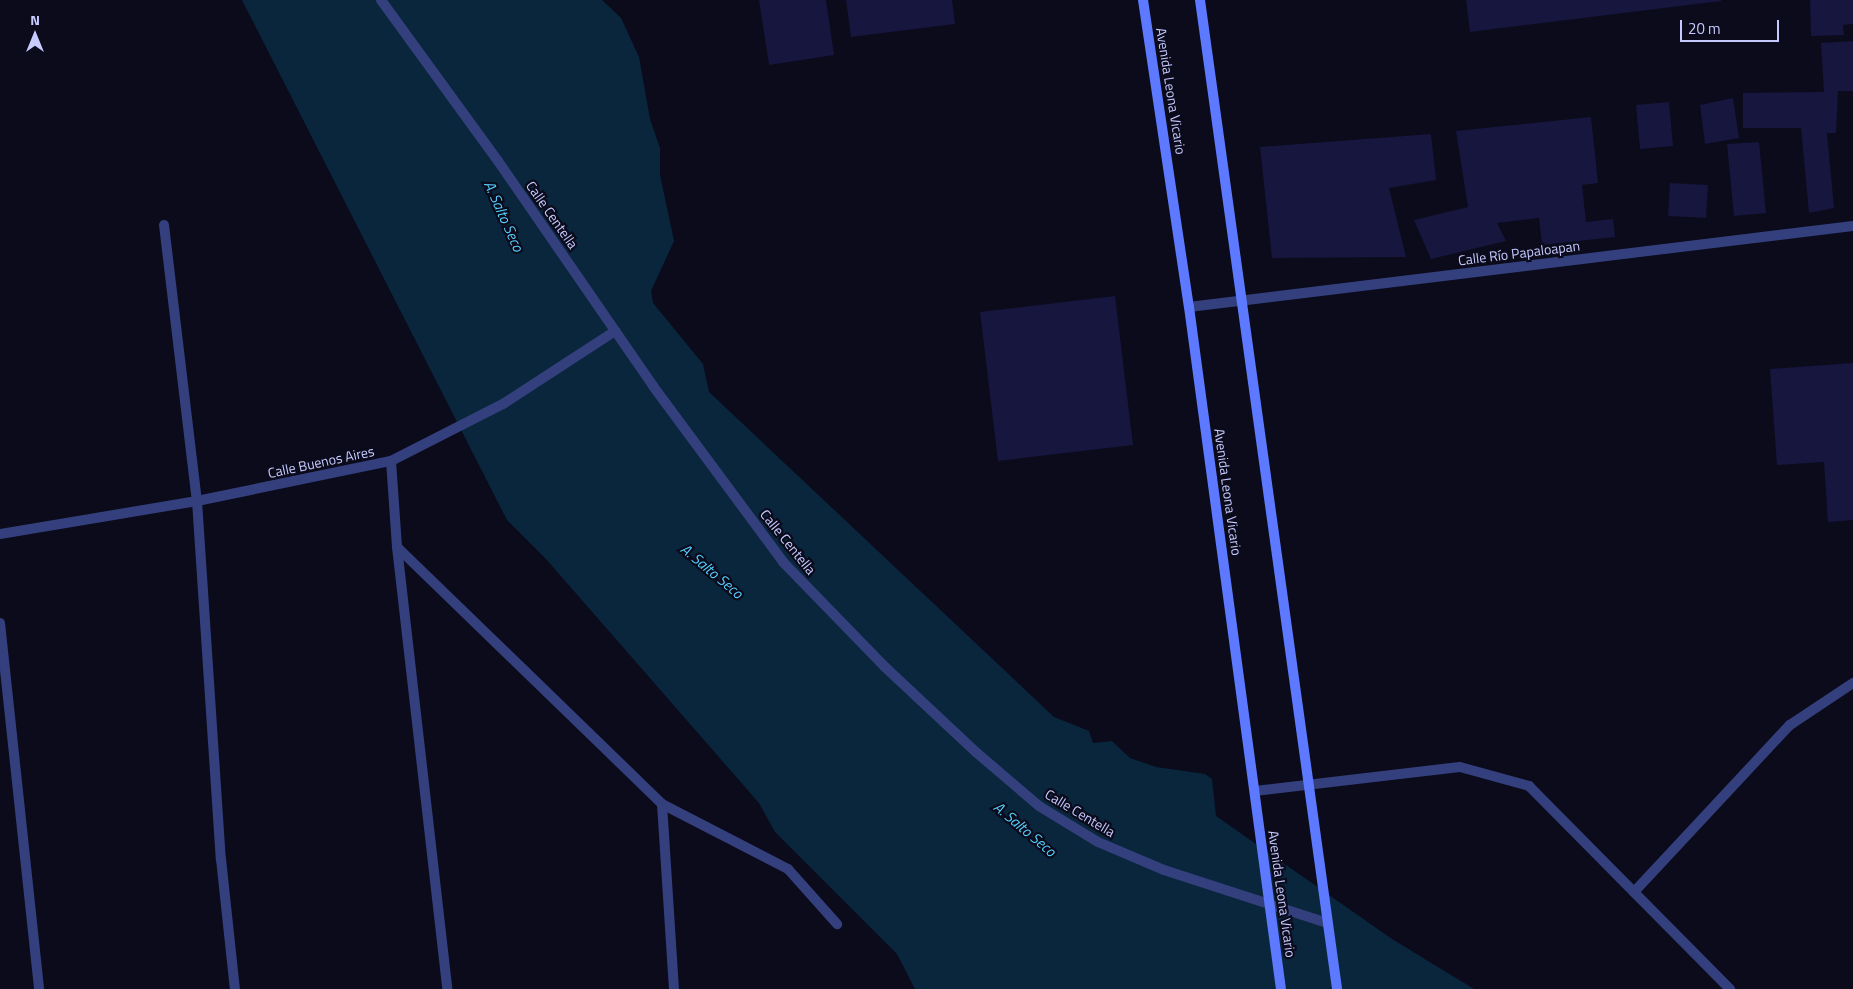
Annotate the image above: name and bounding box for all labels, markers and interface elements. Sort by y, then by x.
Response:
text: N [30,9,40,30]
north arrow [10,10,60,60]
scale bar [1683,10,1782,42]
text: 20 m [1688,17,1721,40]
street label: Avenida Leona Vicario [1153,26,1189,156]
water label: A. Salto Seco [480,178,528,254]
street label: Calle Centella [523,178,581,252]
street label: Calle Río Papaloapan [1457,237,1581,269]
street label: Avenida Leona Vicario [1211,427,1245,557]
street label: Calle Buenos Aires [266,442,376,482]
street label: Calle Centella [757,506,819,578]
water label: A. Salto Seco [677,540,747,602]
street label: Calle Centella [1042,786,1118,840]
water label: A. Salto Seco [990,798,1060,860]
street label: Avenida Leona Vicario [1265,829,1299,959]

